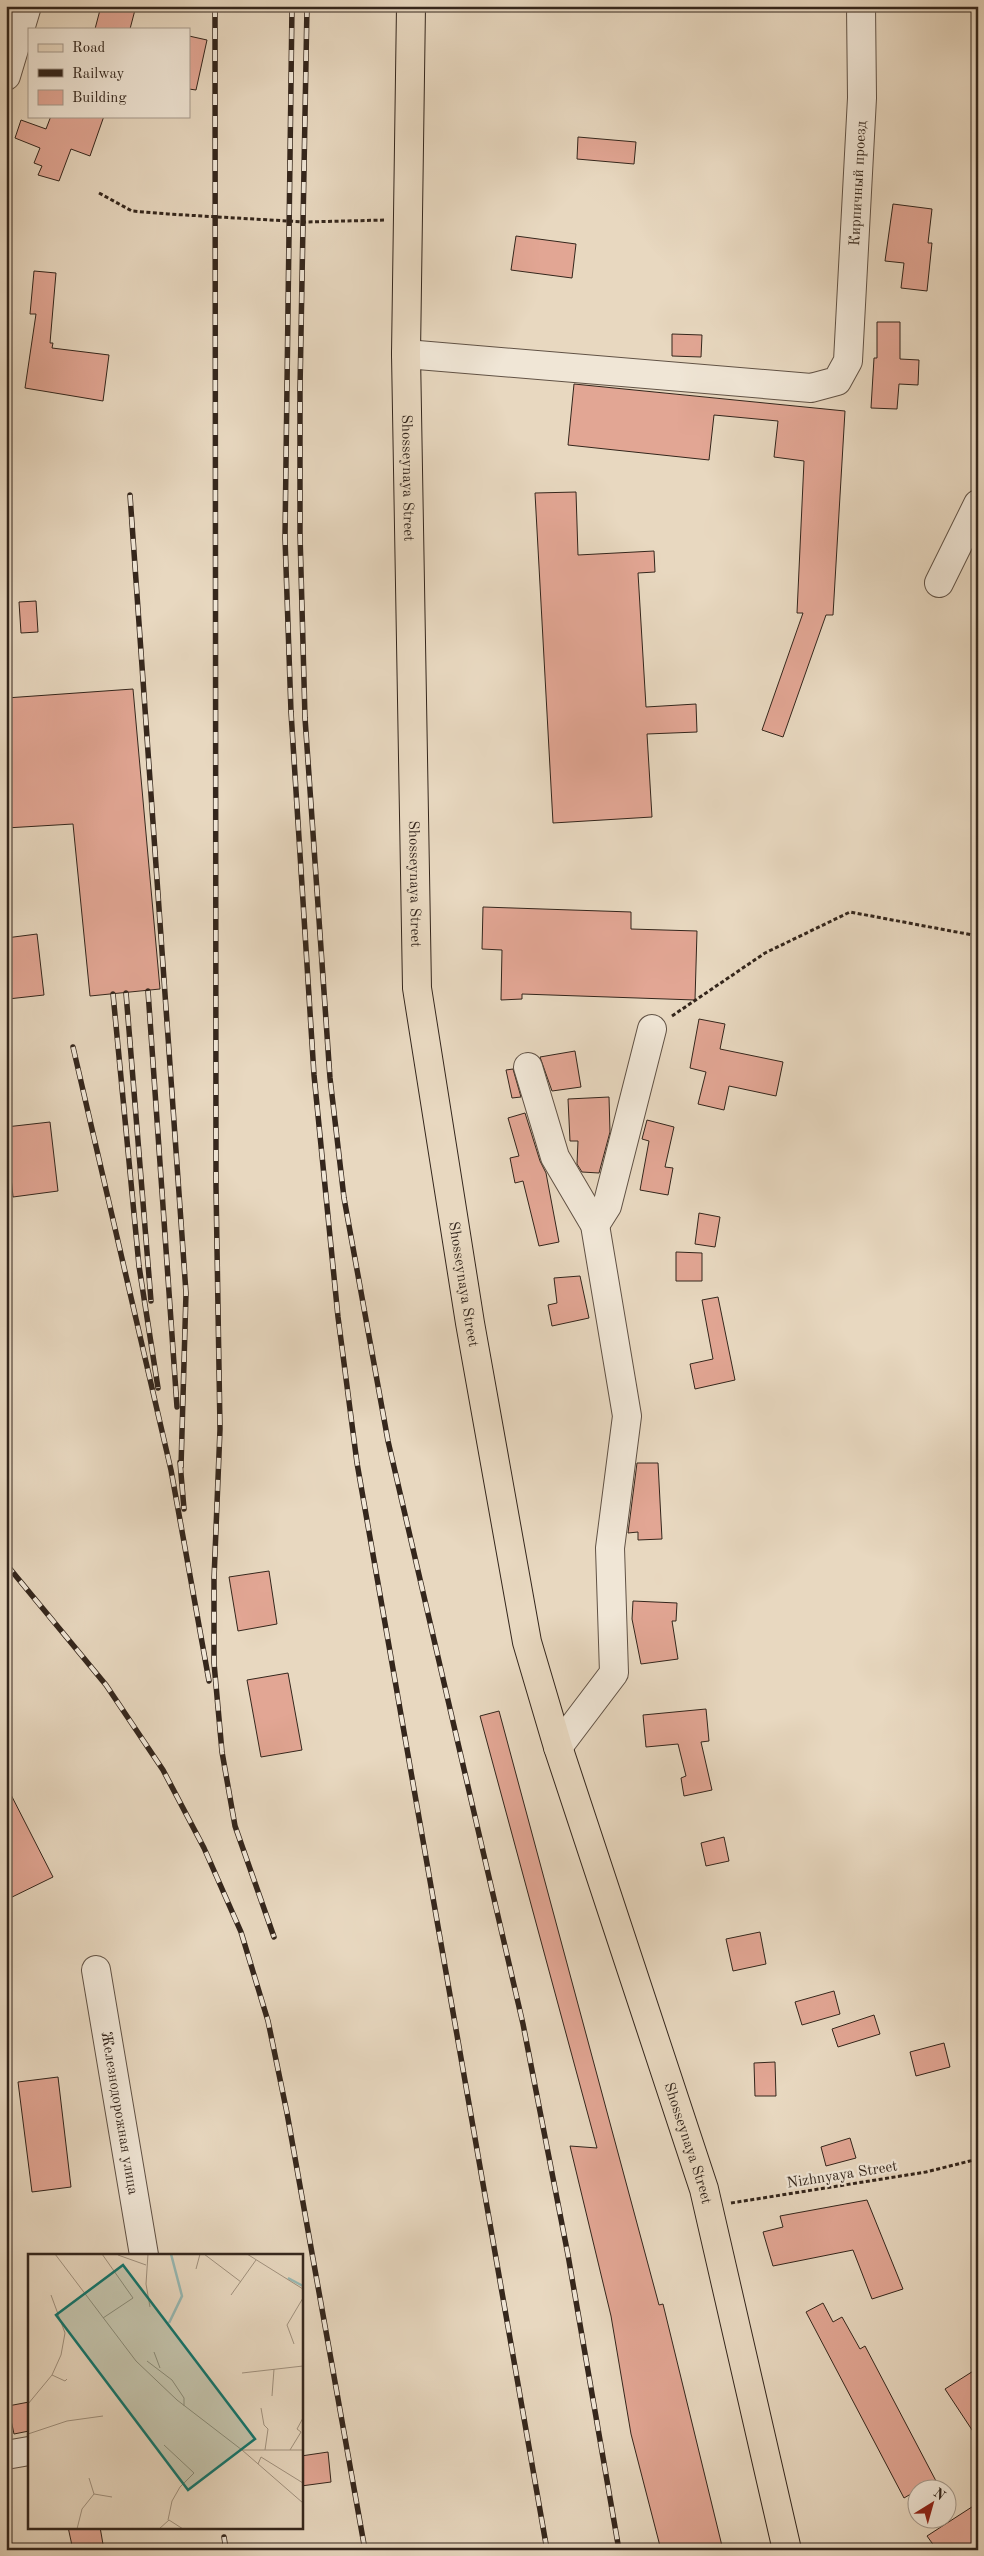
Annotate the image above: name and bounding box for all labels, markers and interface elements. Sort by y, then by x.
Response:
legend [28,28,190,118]
text: Road [72,41,106,56]
text: Railway [72,67,125,82]
text: Building [72,91,127,106]
street label: Кирпичный проезд [848,120,870,246]
street label: Shosseynaya Street [398,414,415,542]
street label: Shosseynaya Street [405,820,422,948]
street label: Shosseynaya Street [445,1221,480,1348]
street label: Железнодорожная улица [97,2031,140,2197]
street label: Shosseynaya Street [660,2081,713,2206]
street label: Nizhnyaya Street [786,2159,899,2192]
inset map [28,2254,302,2528]
north arrow [906,2478,956,2528]
text: N [931,2486,948,2503]

